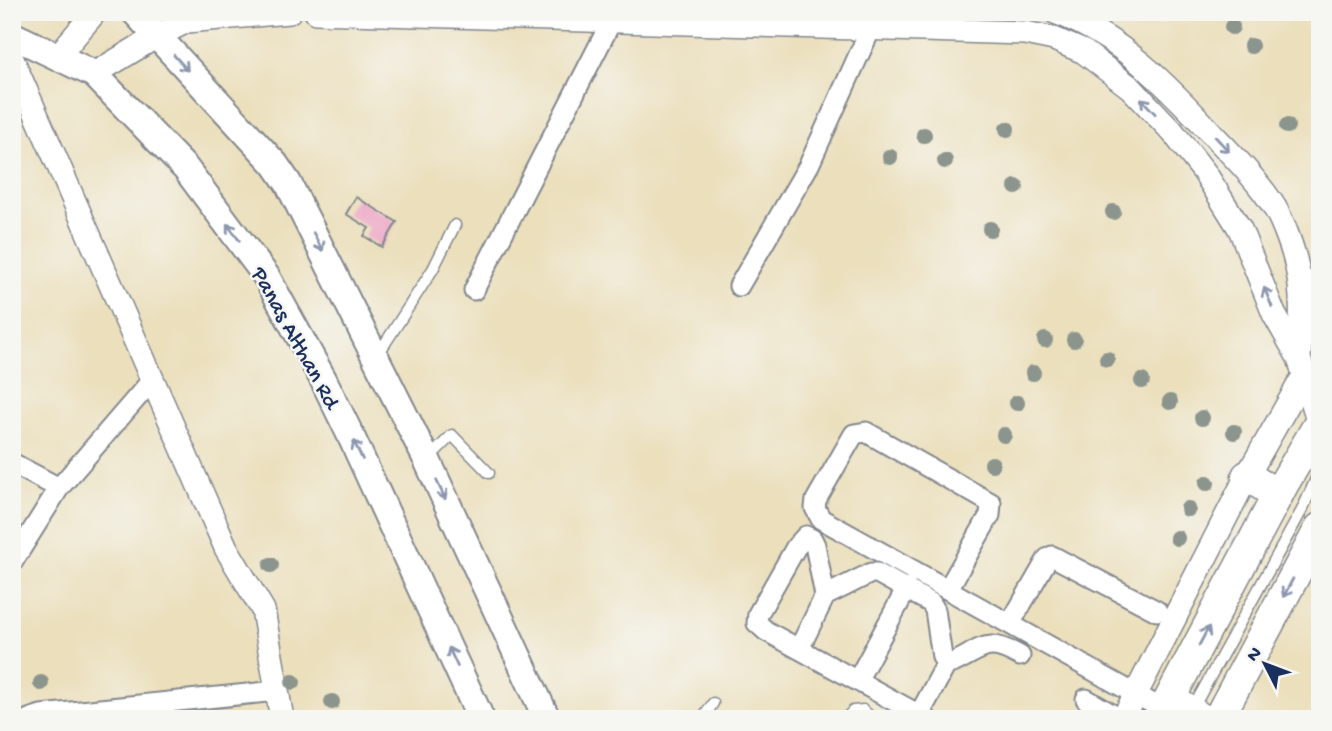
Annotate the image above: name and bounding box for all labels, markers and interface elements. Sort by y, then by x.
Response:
one-way arrow [173,54,189,72]
one-way arrow [1140,98,1157,115]
one-way arrow [1213,135,1230,152]
one-way arrow [226,223,240,242]
one-way arrow [312,231,326,252]
street label: Panas Althan Rd [243,262,345,416]
one-way arrow [1260,287,1273,309]
one-way arrow [350,440,364,461]
one-way arrow [435,479,448,500]
one-way arrow [1280,577,1294,598]
one-way arrow [1197,626,1211,647]
north arrow [1230,630,1300,700]
text: N [1242,643,1268,667]
one-way arrow [446,647,459,668]

